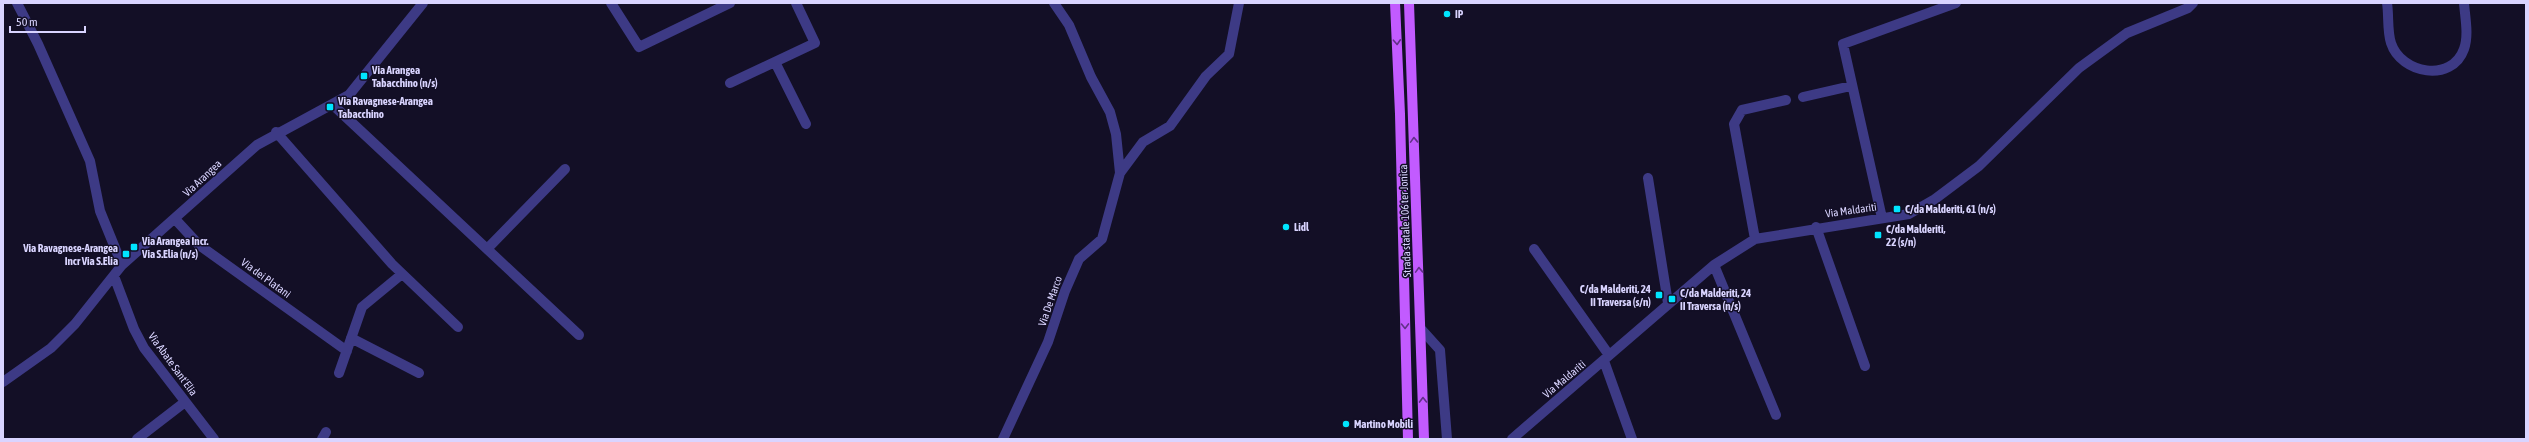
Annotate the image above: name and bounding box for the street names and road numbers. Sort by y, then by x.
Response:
street label: Via Arangea [180,157,224,199]
street label: Strada statale 106 ter Jonica [1397,164,1413,278]
street label: Via Maldariti [1825,200,1877,220]
street label: Via dei Platani [239,256,293,300]
street label: Via De Marco [1036,274,1064,328]
street label: Via Abate Sant'Elia [146,330,200,398]
street label: Via Maldariti [1540,358,1588,400]

